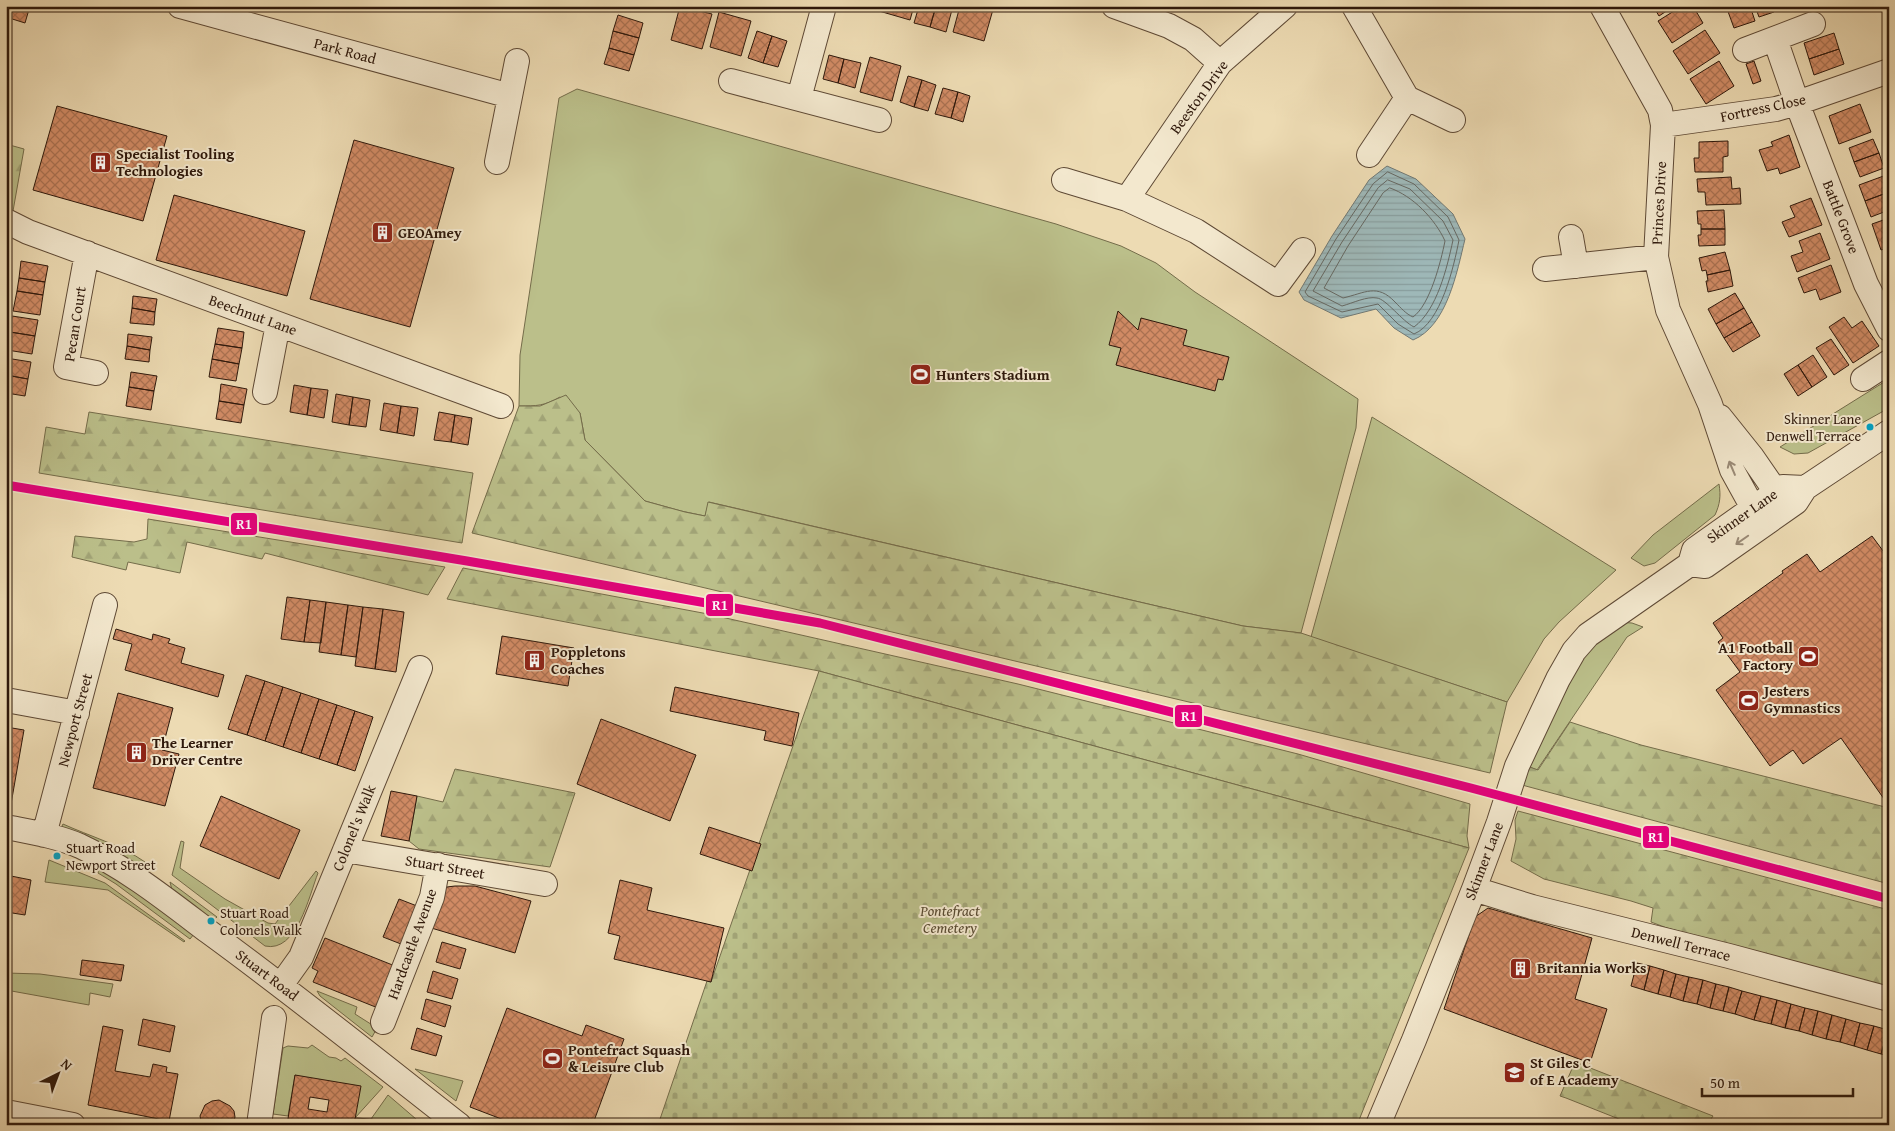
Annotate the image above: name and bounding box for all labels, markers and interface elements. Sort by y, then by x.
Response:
street label: Park Road [312,32,379,69]
street label: Beeston Drive [1165,55,1233,138]
street label: Fortress Close [1718,88,1808,127]
place label: Specialist Tooling Technologies [116,143,234,181]
building icon: Specialist Tooling Technologies [88,151,112,175]
street label: Princes Drive [1646,161,1671,245]
street label: Battle Grove [1818,177,1865,257]
building icon: GEOAmey [370,221,394,245]
place label: GEOAmey [398,222,462,243]
street label: Pecan Court [58,284,91,363]
street label: Beechnut Lane [206,289,300,340]
sports icon: Hunters Stadium [908,363,932,387]
place label: Hunters Stadium [936,364,1050,385]
place label: Skinner Lane Denwell Terrace [1766,409,1861,446]
marker: Skinner Lane Denwell Terrace [1865,422,1875,432]
one-way arrow [1727,461,1737,476]
street label: Skinner Lane [1702,483,1781,548]
line badge: R1 [230,512,258,536]
text: R1 [236,514,252,534]
one-way arrow [1735,535,1749,545]
line badge: R1 [705,593,734,617]
text: R1 [712,595,728,615]
place label: A1 Football Factory [1718,637,1793,675]
place label: Poppletons Coaches [551,641,626,679]
sports icon: A1 Football Factory [1797,645,1821,669]
building icon: Poppletons Coaches [523,649,547,673]
street label: Newport Street [52,670,97,769]
place label: Jesters Gymnastics [1761,680,1840,718]
sports icon: Jesters Gymnastics [1736,688,1760,712]
line badge: R1 [1174,704,1203,728]
text: R1 [1181,706,1197,726]
place label: The Learner Driver Centre [152,732,243,770]
building icon: The Learner Driver Centre [124,740,148,764]
street label: Colonel's Walk [327,781,381,874]
street label: Skinner Lane [1459,819,1508,903]
line badge: R1 [1642,825,1670,849]
text: R1 [1648,827,1664,847]
place label: Stuart Road Newport Street [66,838,156,875]
street label: Stuart Street [404,849,487,884]
marker: Stuart Road Newport Street [52,851,62,861]
street label: Hardcastle Avenue [382,885,441,1002]
park label: Pontefract Cemetery [919,900,980,938]
place label: Stuart Road Colonels Walk [220,903,303,940]
marker: Stuart Road Colonels Walk [206,916,216,926]
street label: Denwell Terrace [1629,921,1733,966]
street label: Stuart Road [231,944,303,1005]
building icon: Britannia Works [1509,956,1533,980]
place label: Britannia Works [1537,957,1647,978]
place label: Pontefract Squash & Leisure Club [568,1039,690,1077]
sports icon: Pontefract Squash & Leisure Club [540,1047,564,1071]
north arrow [32,1048,82,1098]
place label: St Giles C of E Academy [1530,1052,1619,1090]
text: N [57,1054,77,1075]
school or university icon: St Giles C of E Academy [1502,1060,1526,1084]
scale bar [1702,1066,1854,1098]
text: 50 m [1710,1072,1741,1093]

